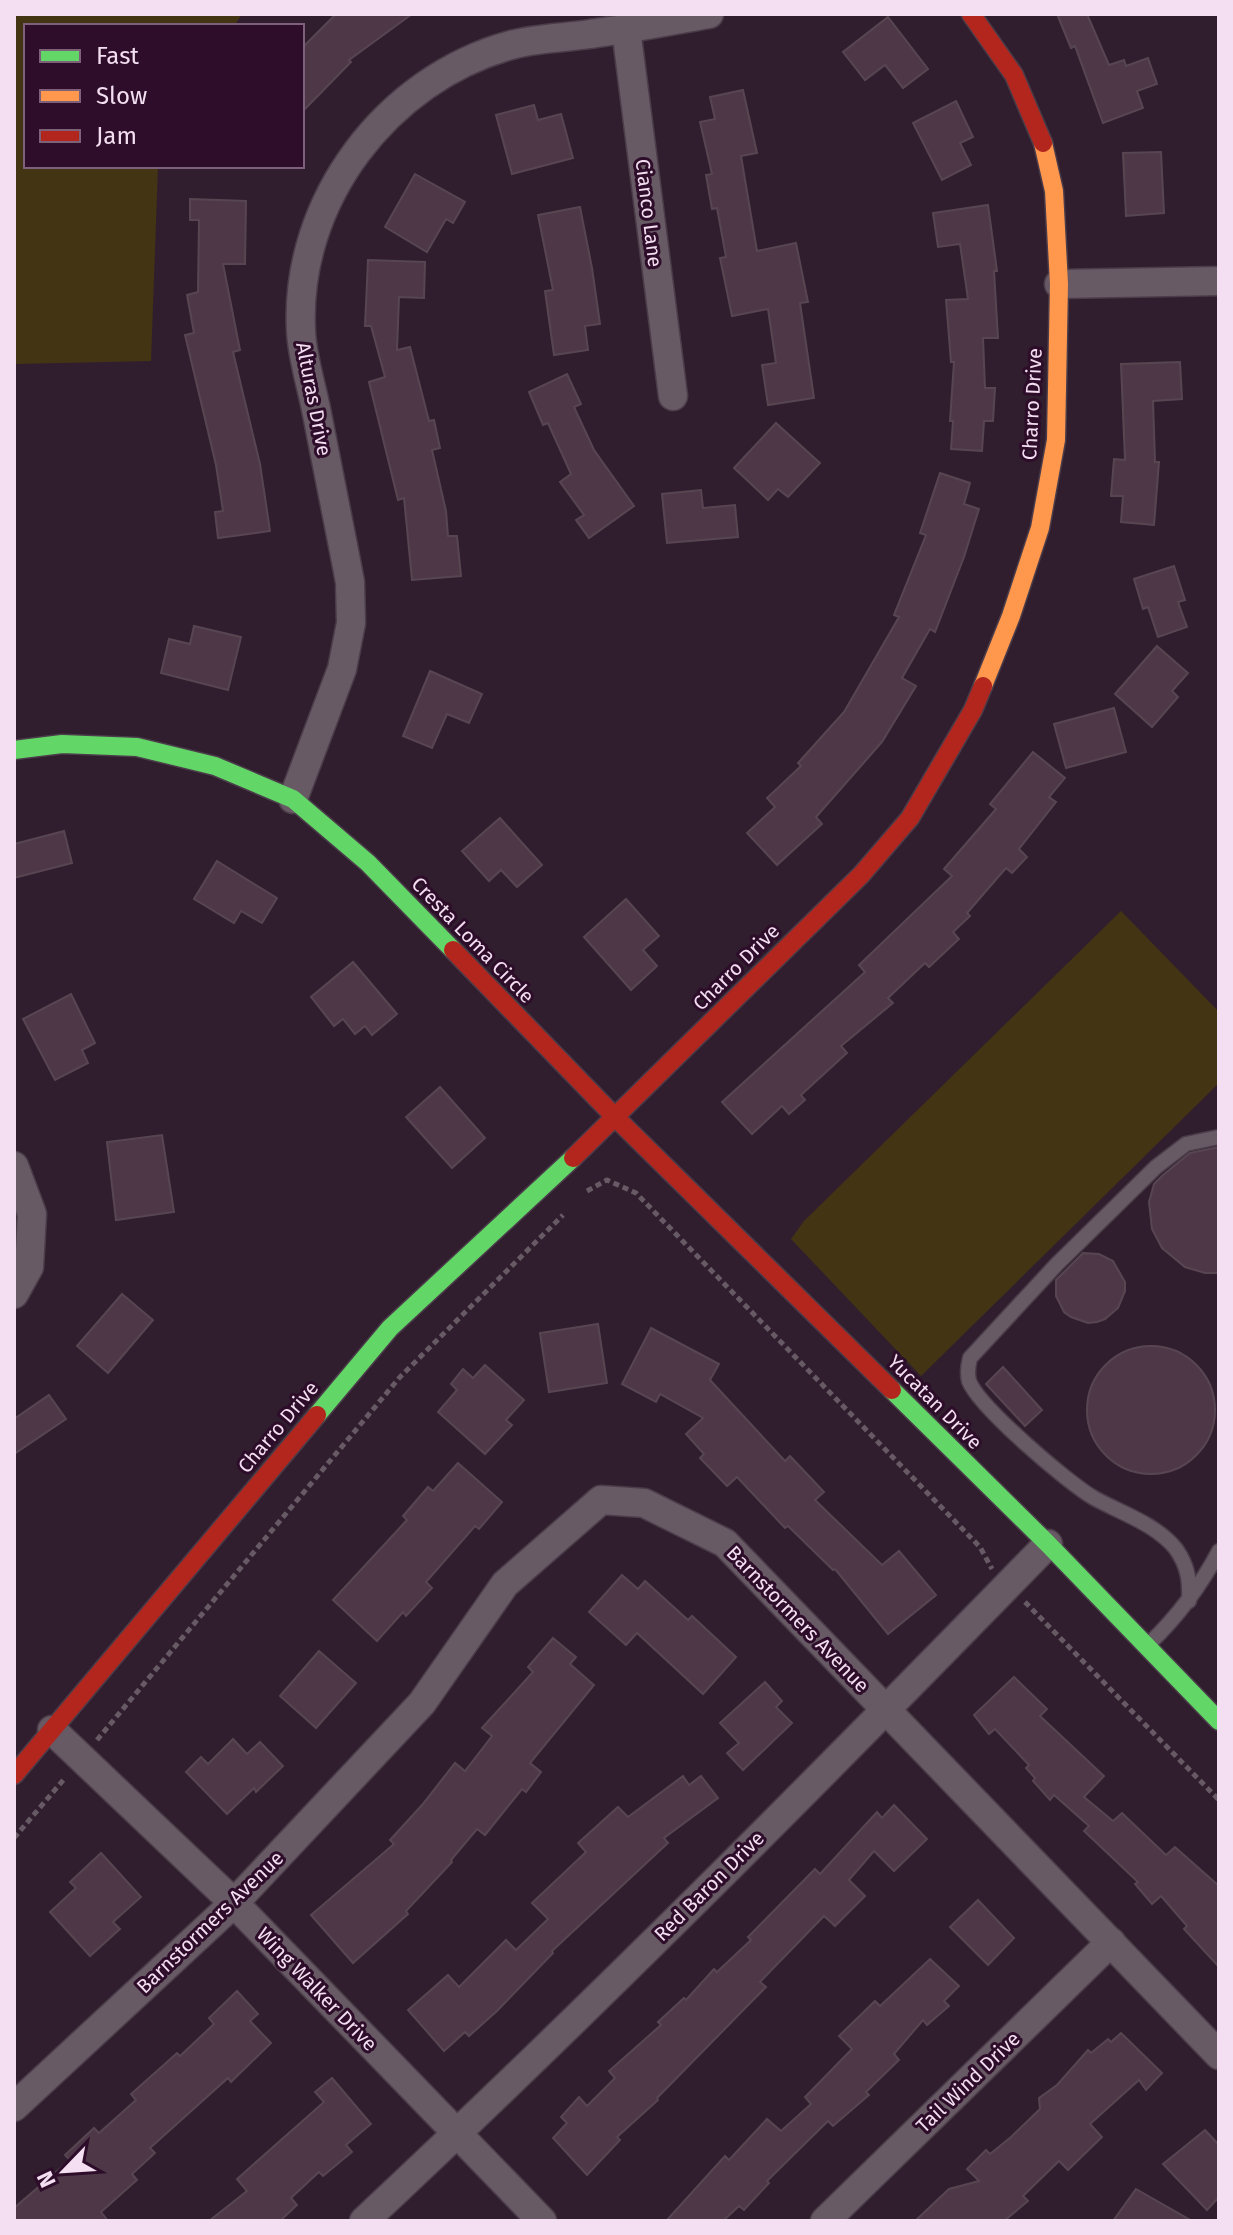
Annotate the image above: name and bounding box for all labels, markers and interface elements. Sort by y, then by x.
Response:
legend [24,24,304,168]
text: Fast [96,42,139,70]
text: Slow [96,82,147,110]
text: Jam [96,122,137,150]
street label: Cianco Lane [630,158,668,268]
street label: Alturas Drive [291,340,337,458]
street label: Charro Drive [1017,347,1047,461]
street label: Cresta Loma Circle [407,872,539,1008]
street label: Charro Drive [688,919,784,1015]
street label: Yucatan Drive [883,1350,987,1454]
street label: Charro Drive [233,1376,323,1478]
street label: Barnstormers Avenue [722,1541,874,1697]
street label: Red Baron Drive [649,1826,769,1946]
street label: Barnstormers Avenue [132,1846,288,1998]
street label: Wing Walker Drive [252,1922,382,2056]
street label: Tail Wind Drive [911,2026,1025,2138]
north arrow [24,2131,104,2211]
text: N [31,2167,62,2192]

